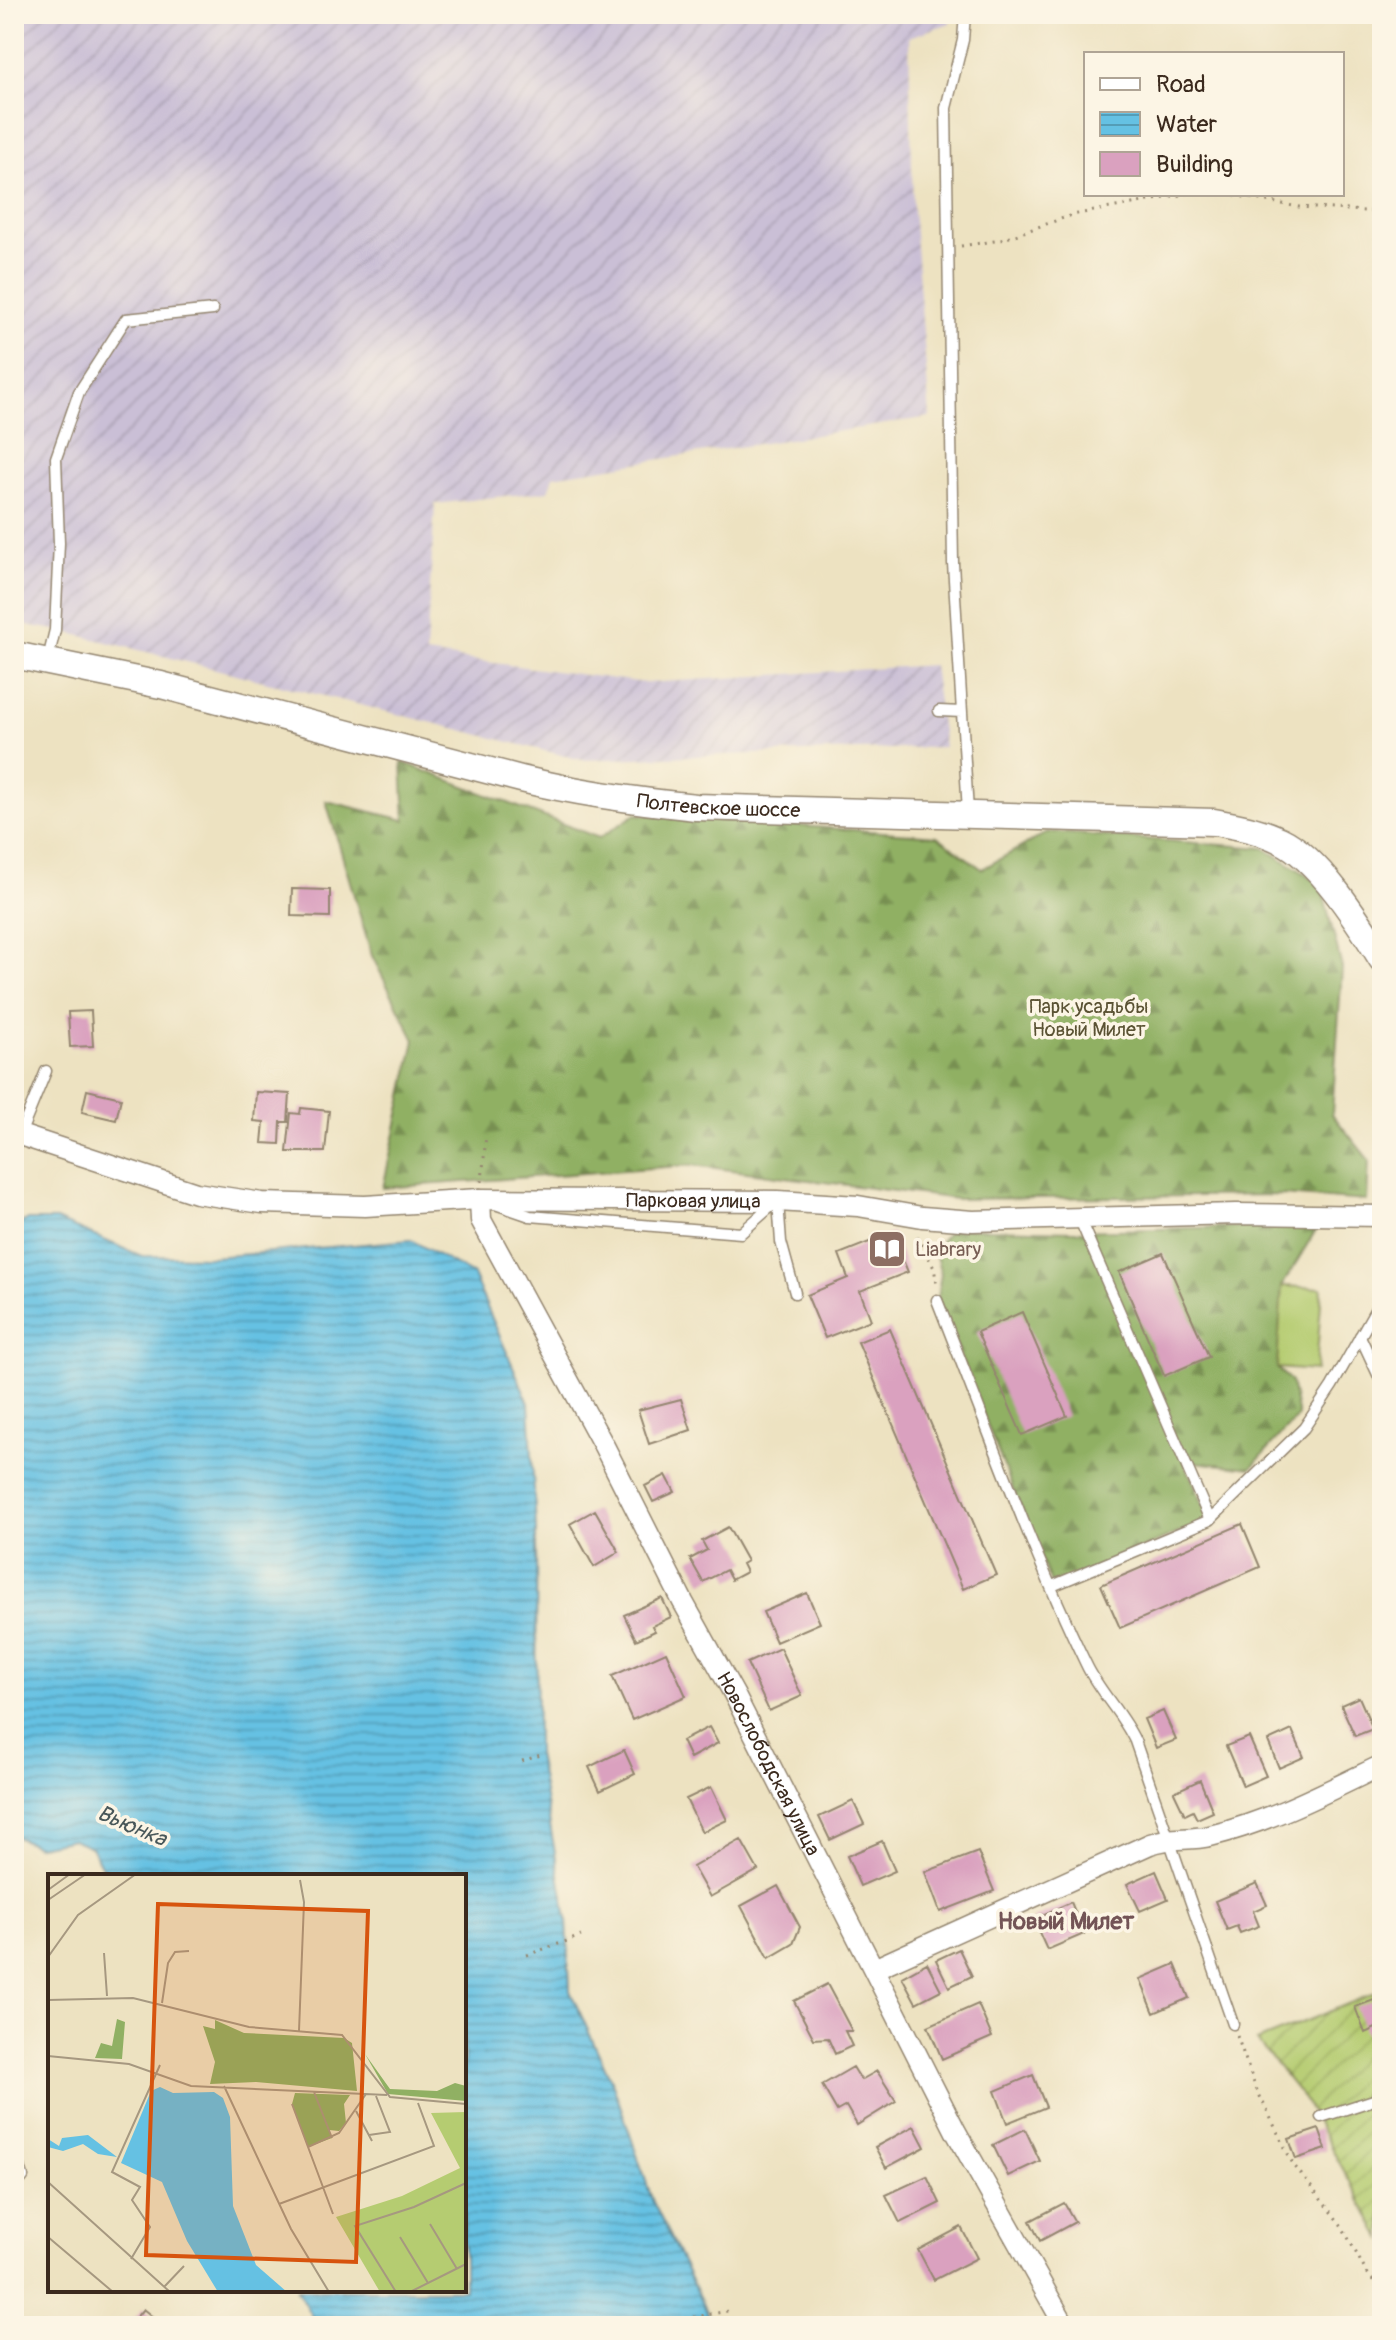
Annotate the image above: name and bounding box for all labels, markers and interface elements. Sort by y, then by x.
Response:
legend [1084,52,1344,196]
text: Road [1156,70,1206,99]
text: Water [1156,110,1217,139]
text: Building [1156,150,1233,179]
street label: Полтевское шоссе [636,788,801,823]
park label: Парк усадьбы Новый Милет [1030,994,1148,1042]
street label: Парковая улица [626,1187,761,1213]
library icon: Liabrary [866,1228,908,1270]
place label: Liabrary [915,1237,982,1262]
street label: Новослободская улица [711,1667,826,1859]
water label: Вьюнка [93,1799,172,1854]
inset map [48,1874,466,2292]
district label: Новый Милет [998,1907,1135,1936]

